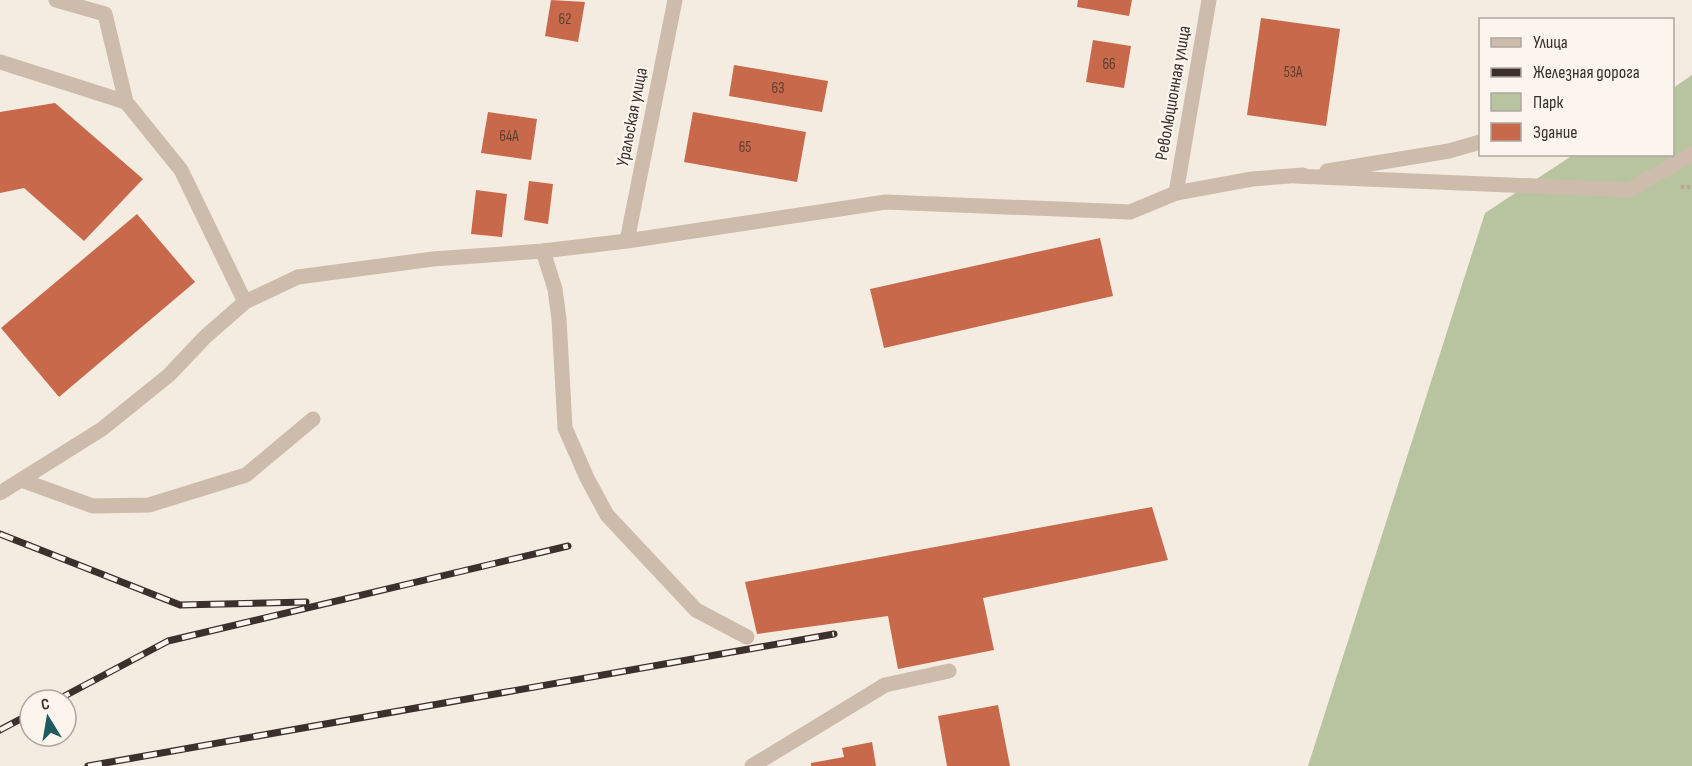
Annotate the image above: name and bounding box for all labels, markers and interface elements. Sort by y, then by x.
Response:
house number: 62 [559,10,571,29]
legend [1479,18,1674,156]
street label: Революционная улица [1151,24,1195,162]
text: Улица [1533,32,1568,53]
house number: 66 [1102,55,1116,74]
text: Железная дорога [1533,62,1640,83]
house number: 53А [1284,63,1303,82]
street label: Уральская улица [612,66,652,168]
house number: 63 [772,79,784,98]
text: Парк [1533,92,1564,113]
text: Здание [1533,122,1578,143]
house number: 64А [499,127,519,146]
house number: 65 [739,138,751,157]
north arrow [18,688,78,748]
text: С [40,695,51,715]

